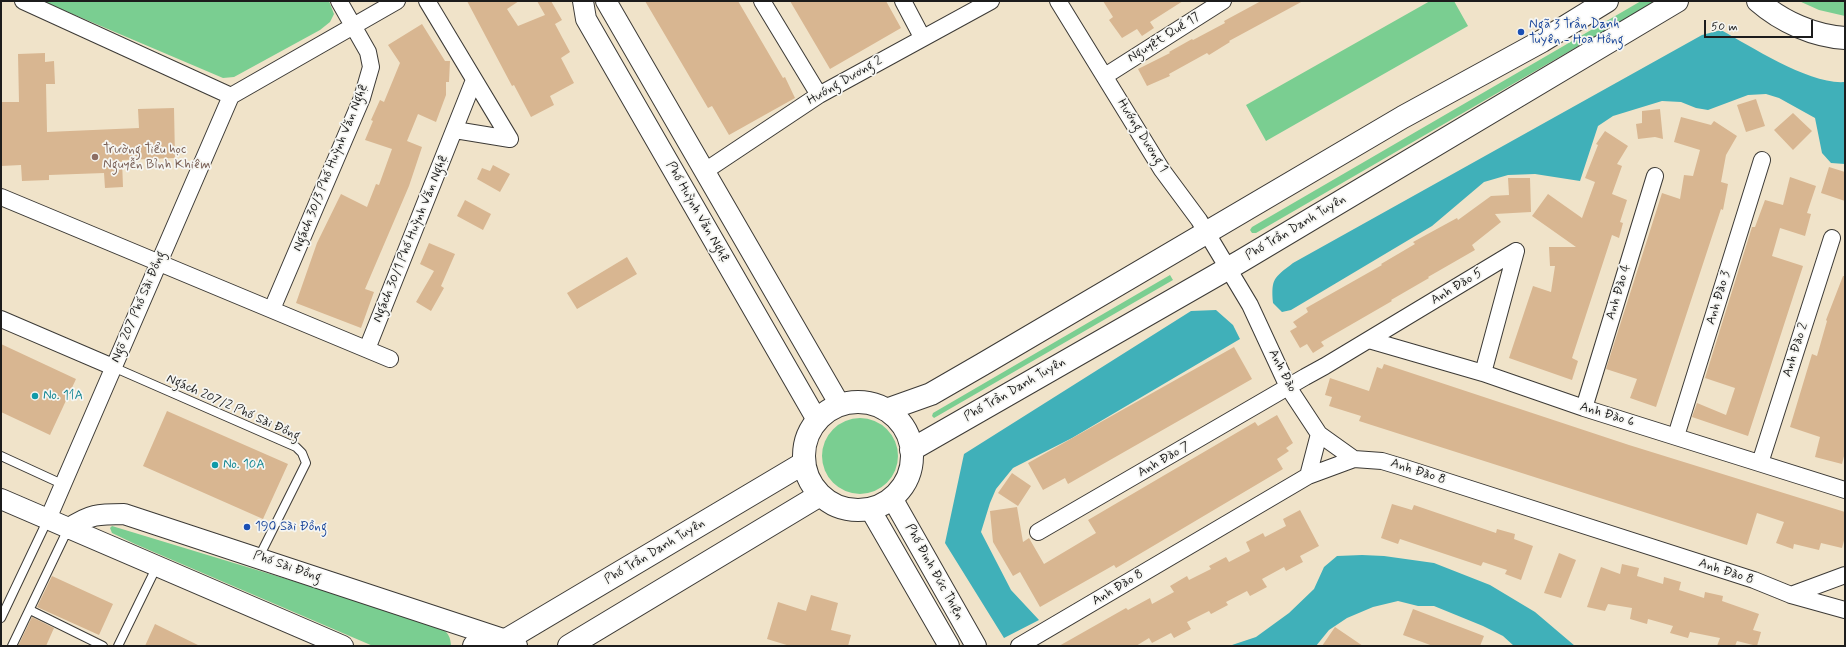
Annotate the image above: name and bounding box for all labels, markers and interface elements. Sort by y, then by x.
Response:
street label: Nguyệt Quế 17 [1125,10,1203,66]
scale bar [1706,12,1815,38]
place label: Ngã 3 Trần Danh Tuyên - Hoa Hồng [1529,17,1624,48]
text: 50 m [1711,19,1738,35]
marker: Ngã 3 Trần Danh Tuyên - Hoa Hồng [1516,27,1526,37]
street label: Hướng Dương 2 [805,53,885,109]
street label: Ngách 30/3 Phố Huỳnh Văn Nghệ [290,82,372,254]
street label: Hướng Dương 1 [1113,96,1171,176]
place label: Trường Tiểu học Nguyễn Bỉnh Khiêm [103,142,210,173]
marker: Trường Tiểu học Nguyễn Bỉnh Khiêm [90,152,100,162]
street label: Ngách 30/1 Phố Huỳnh Văn Nghệ [370,153,452,325]
street label: Phố Huỳnh Văn Nghệ [662,159,732,265]
street label: Phố Trần Danh Tuyên [1243,192,1349,264]
street label: Ngõ 207 Phố Sài Đồng [108,249,170,365]
street label: Anh Đào 4 [1603,262,1635,322]
street label: Anh Đào 5 [1428,266,1486,308]
street label: Anh Đào 3 [1703,269,1735,327]
street label: Anh Đào 2 [1780,321,1812,379]
street label: Anh Đào [1265,347,1299,395]
street label: Phố Trần Danh Tuyên [962,355,1068,425]
street label: Ngách 207/2 Phố Sài Đồng [164,371,302,445]
place label: No. 11A [43,388,83,404]
marker: No. 11A [30,391,40,401]
street label: Anh Đào 6 [1578,399,1636,431]
street label: Anh Đào 7 [1135,439,1193,481]
street label: Anh Đào 8 [1388,456,1448,488]
place label: No. 10A [223,457,265,473]
marker: No. 10A [210,460,220,470]
street label: Phố Trần Danh Tuyên [602,516,708,588]
place label: 190 Sài Đồng [255,519,327,535]
street label: Phố Đinh Đức Thiện [901,521,967,623]
marker: 190 Sài Đồng [242,522,252,532]
street label: Phố Sài Đồng [251,548,323,586]
street label: Anh Đào 8 [1696,556,1756,588]
street label: Anh Đào 8 [1090,567,1146,609]

